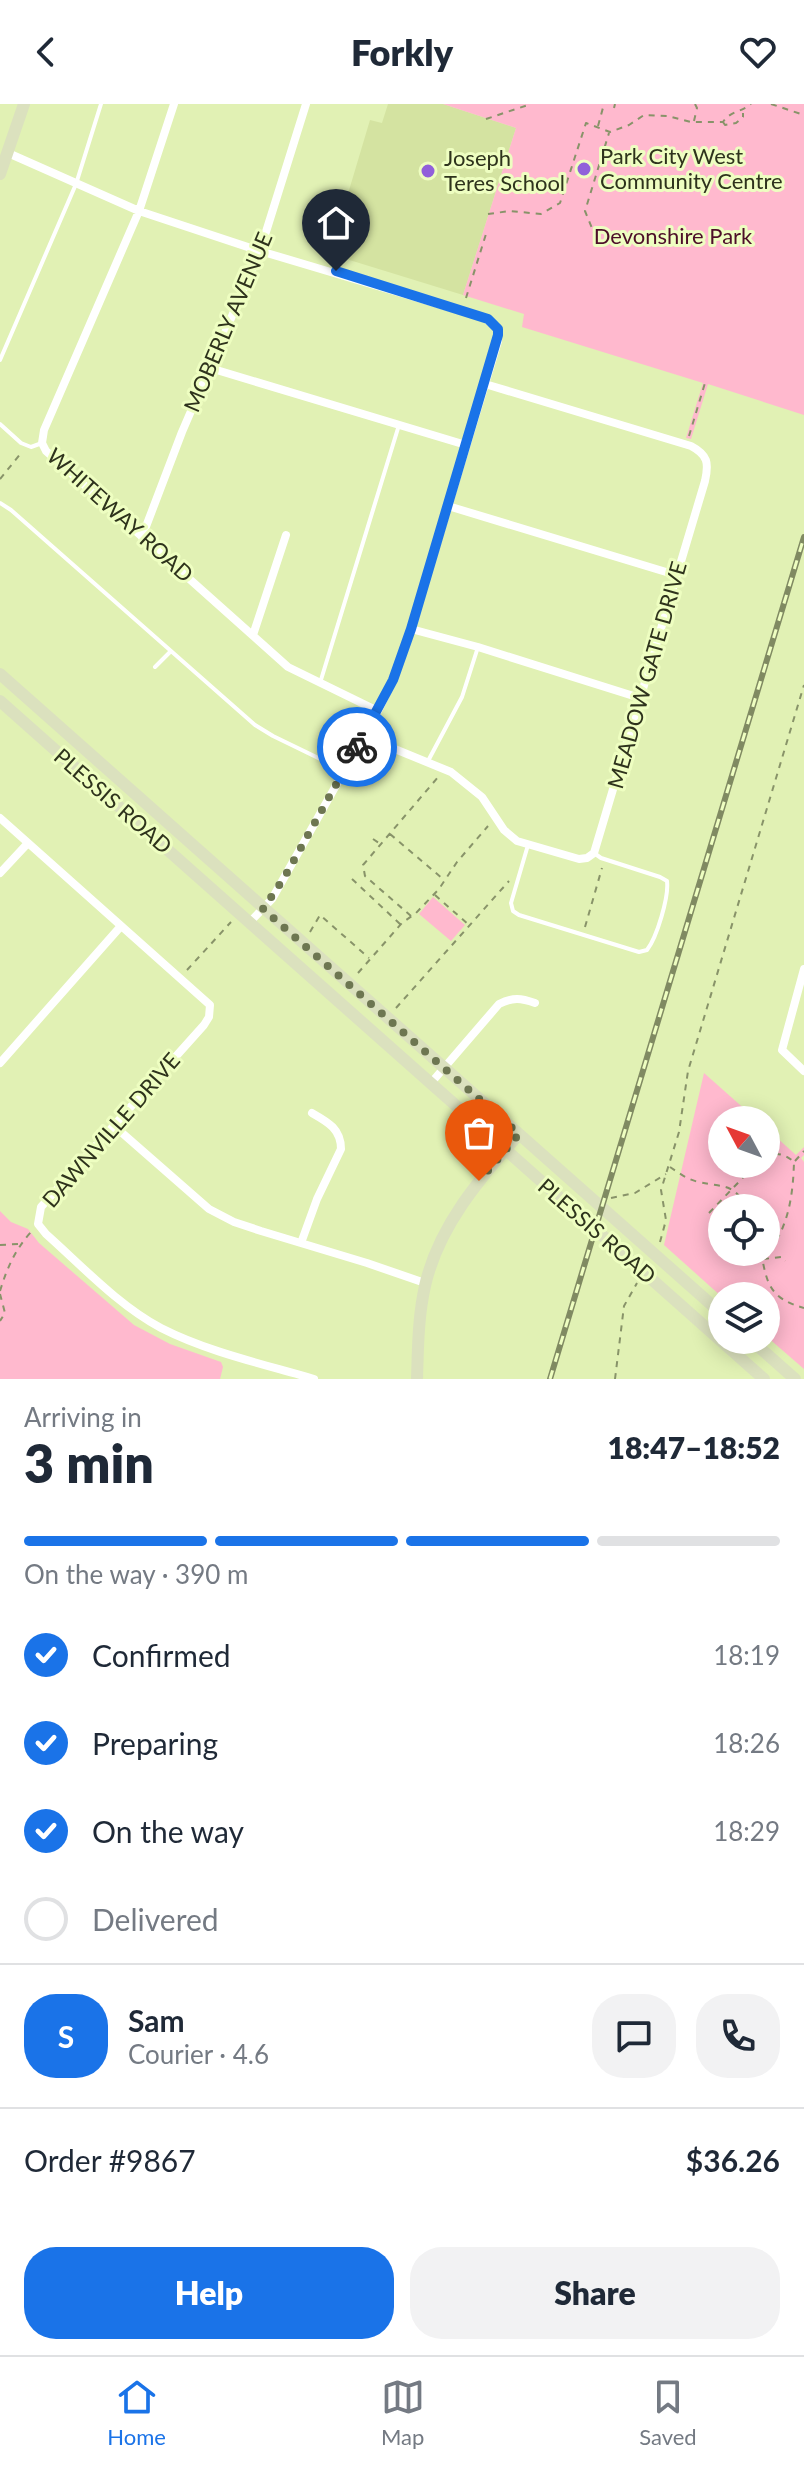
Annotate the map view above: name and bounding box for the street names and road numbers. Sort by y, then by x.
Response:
street label: MOBERLY AVENUE [177,228,278,416]
street label: WHITEWAY ROAD [42,442,199,587]
street label: MEADOW GATE DRIVE [601,558,692,792]
street label: PLESSIS ROAD [49,742,178,859]
street label: DAWNVILLE DRIVE [36,1047,185,1213]
street label: PLESSIS ROAD [533,1172,662,1289]

